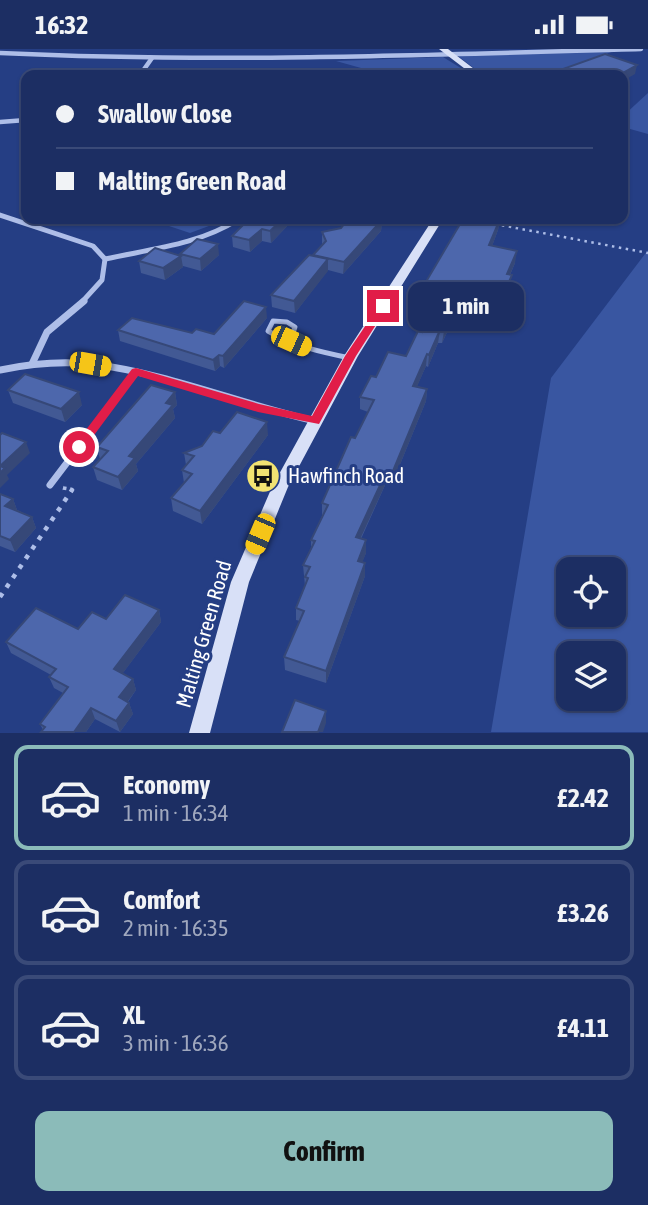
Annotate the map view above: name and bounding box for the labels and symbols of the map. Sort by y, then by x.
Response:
callout: 1 min [408,281,523,331]
route end [367,290,399,322]
car [268,323,315,359]
car [68,350,113,378]
route start [63,431,95,463]
bus stop icon: Hawfinch Road [244,457,282,495]
place label: Hawfinch Road [288,463,404,487]
car [243,511,278,557]
street label: Malting Green Road [171,557,235,710]

